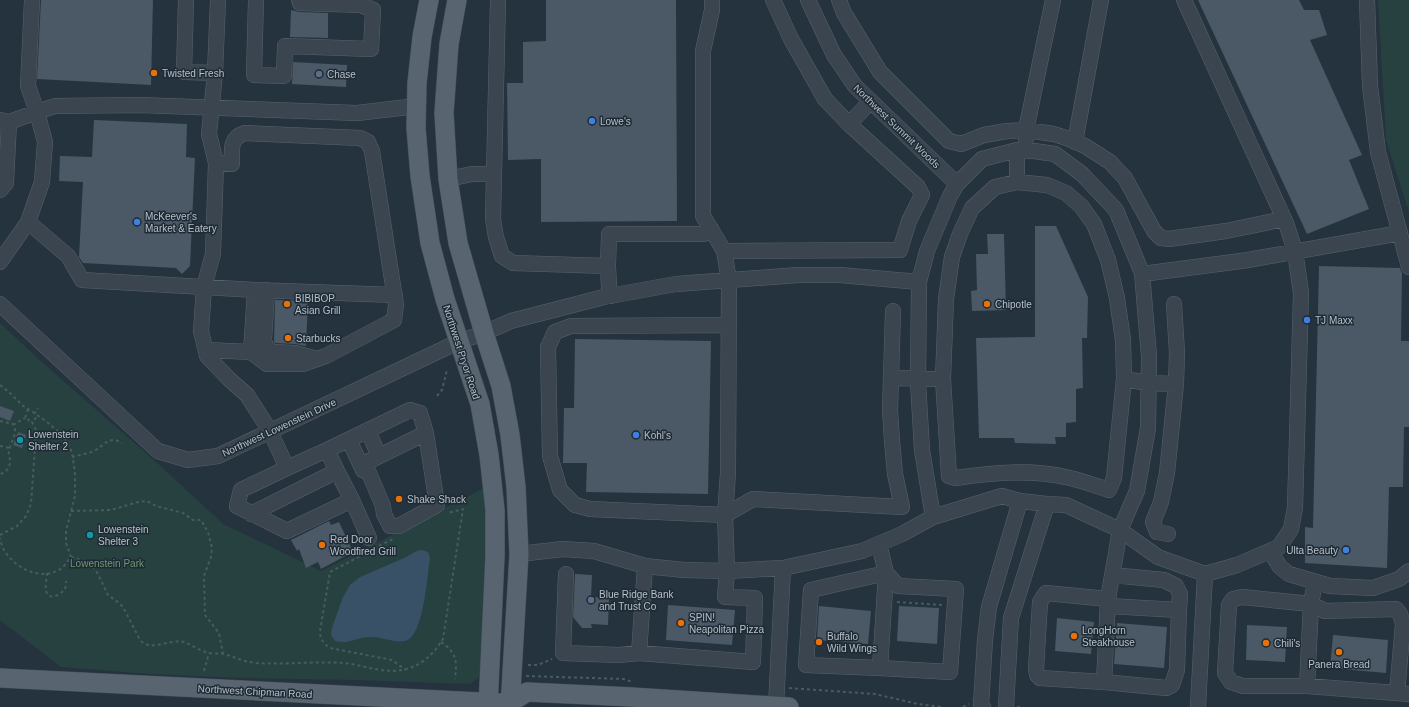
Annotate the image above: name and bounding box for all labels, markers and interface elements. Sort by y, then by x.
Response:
marker: Twisted Fresh [149,68,159,78]
place label: Twisted Fresh [162,68,224,79]
marker: Chase [314,69,324,79]
place label: Chase [327,69,356,80]
street label: Northwest Summit Woods [851,82,942,170]
marker: Lowe's [587,116,597,126]
place label: Lowe's [600,116,631,127]
place label: McKeever's Market & Eatery [145,211,217,234]
marker: McKeever's Market & Eatery [132,217,142,227]
place label: BIBIBOP Asian Grill [295,293,341,316]
marker: BIBIBOP Asian Grill [282,299,292,309]
marker: Chipotle [982,299,992,309]
place label: Chipotle [995,299,1032,310]
street label: Northwest Pryor Road [441,304,482,401]
marker: TJ Maxx [1302,315,1312,325]
place label: TJ Maxx [1315,315,1353,326]
marker: Starbucks [283,333,293,343]
place label: Starbucks [296,333,340,344]
street label: Northwest Lowenstein Drive [220,396,338,459]
place label: Lowenstein Shelter 2 [28,429,79,452]
marker: Kohl's [631,430,641,440]
place label: Kohl's [644,430,671,441]
marker: Lowenstein Shelter 2 [15,435,25,445]
marker: Shake Shack [394,494,404,504]
place label: Shake Shack [407,494,467,505]
place label: Lowenstein Shelter 3 [98,524,149,547]
marker: Lowenstein Shelter 3 [85,530,95,540]
place label: Red Door Woodfired Grill [330,534,396,557]
marker: Red Door Woodfired Grill [317,540,327,550]
place label: Ulta Beauty [1286,545,1338,556]
marker: Ulta Beauty [1341,545,1351,555]
park label: Lowenstein Park [70,558,145,569]
place label: Blue Ridge Bank and Trust Co [599,589,674,612]
marker: Blue Ridge Bank and Trust Co [586,595,596,605]
place label: SPIN! Neapolitan Pizza [689,612,764,635]
marker: SPIN! Neapolitan Pizza [676,618,686,628]
place label: LongHorn Steakhouse [1082,625,1135,648]
place label: Buffalo Wild Wings [827,631,877,654]
marker: LongHorn Steakhouse [1069,631,1079,641]
marker: Buffalo Wild Wings [814,637,824,647]
marker: Chili's [1261,638,1271,648]
place label: Chili's [1274,638,1300,649]
marker: Panera Bread [1334,647,1344,657]
place label: Panera Bread [1308,659,1370,670]
street label: Northwest Chipman Road [198,683,312,700]

